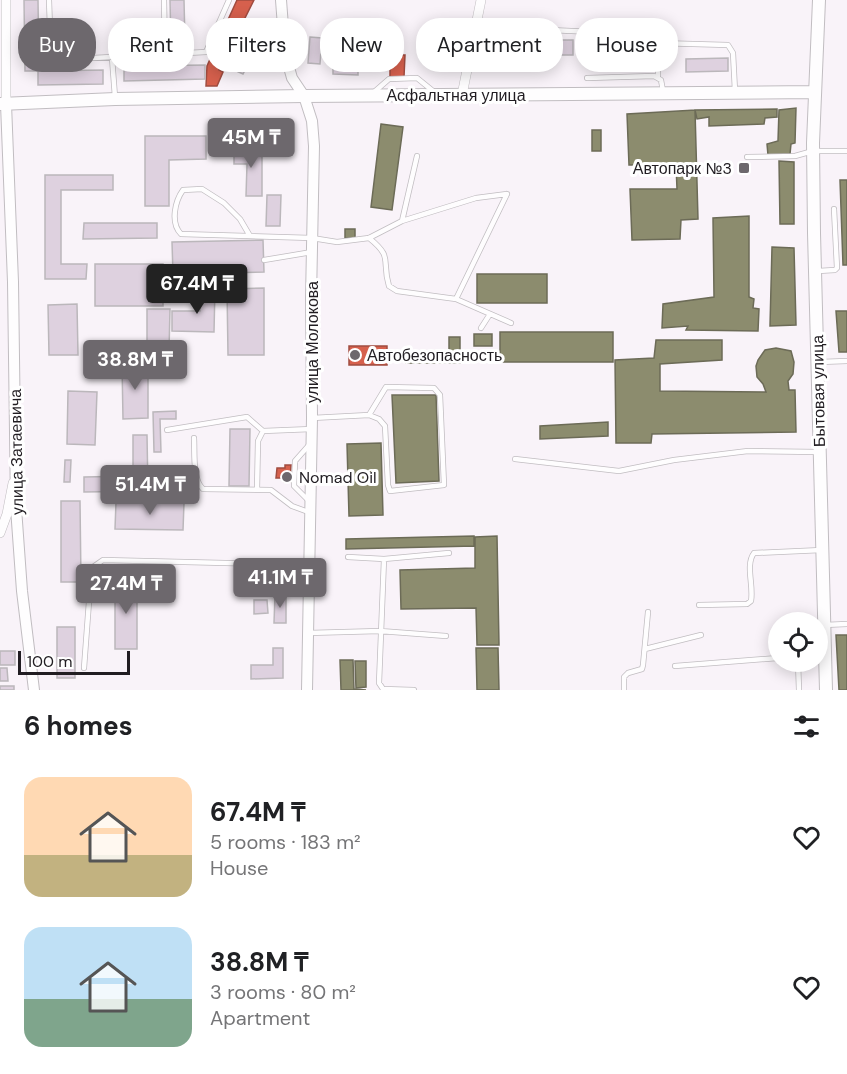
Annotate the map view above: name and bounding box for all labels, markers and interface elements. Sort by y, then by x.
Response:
chip: Buy [18,18,96,72]
chip: Rent [108,18,194,72]
chip: Filters [206,18,308,72]
chip: New [320,18,404,72]
chip: Apartment [416,18,563,72]
chip: House [575,18,678,72]
street label: Асфальтная улица [386,85,526,106]
pin: 45M ₸ [209,118,293,169]
text: 45M ₸ [222,124,280,150]
place label: Автопарк №3 [633,158,732,179]
marker: Автопарк №3 [737,161,751,175]
pin: 67.4M ₸ [142,264,252,315]
text: 67.4M ₸ [160,270,234,296]
street label: улица Молокова [302,281,323,403]
street label: Бытовая улица [807,335,830,447]
pin: 38.8M ₸ [80,340,190,391]
place label: Автобезопасность [367,345,502,366]
text: 38.8M ₸ [97,346,173,372]
marker: Автобезопасность [348,348,362,362]
street label: улица Затаевича [5,389,28,515]
pin: 51.4M ₸ [95,465,205,516]
place label: Nomad Oil [299,467,377,488]
marker: Nomad Oil [280,470,294,484]
text: 51.4M ₸ [114,471,186,497]
pin: 41.1M ₸ [225,558,335,609]
pin: 27.4M ₸ [71,564,181,615]
text: 41.1M ₸ [247,564,313,590]
text: 27.4M ₸ [90,570,162,596]
map controls [768,612,828,672]
button: locate [768,612,828,672]
scale bar [18,648,130,676]
text: 100 m [27,651,72,672]
text: 6 homes [24,709,132,743]
icon: filters [790,710,823,743]
text: 67.4M ₸ [210,795,305,829]
icon: home [72,801,144,873]
icon: heart [790,821,823,854]
text: 5 rooms · 183 m² [210,829,361,855]
text: House [210,855,268,881]
text: 38.8M ₸ [210,945,309,979]
icon: home [72,951,144,1023]
icon: heart [790,971,823,1004]
text: 3 rooms · 80 m² [210,979,356,1005]
text: Apartment [210,1005,310,1031]

